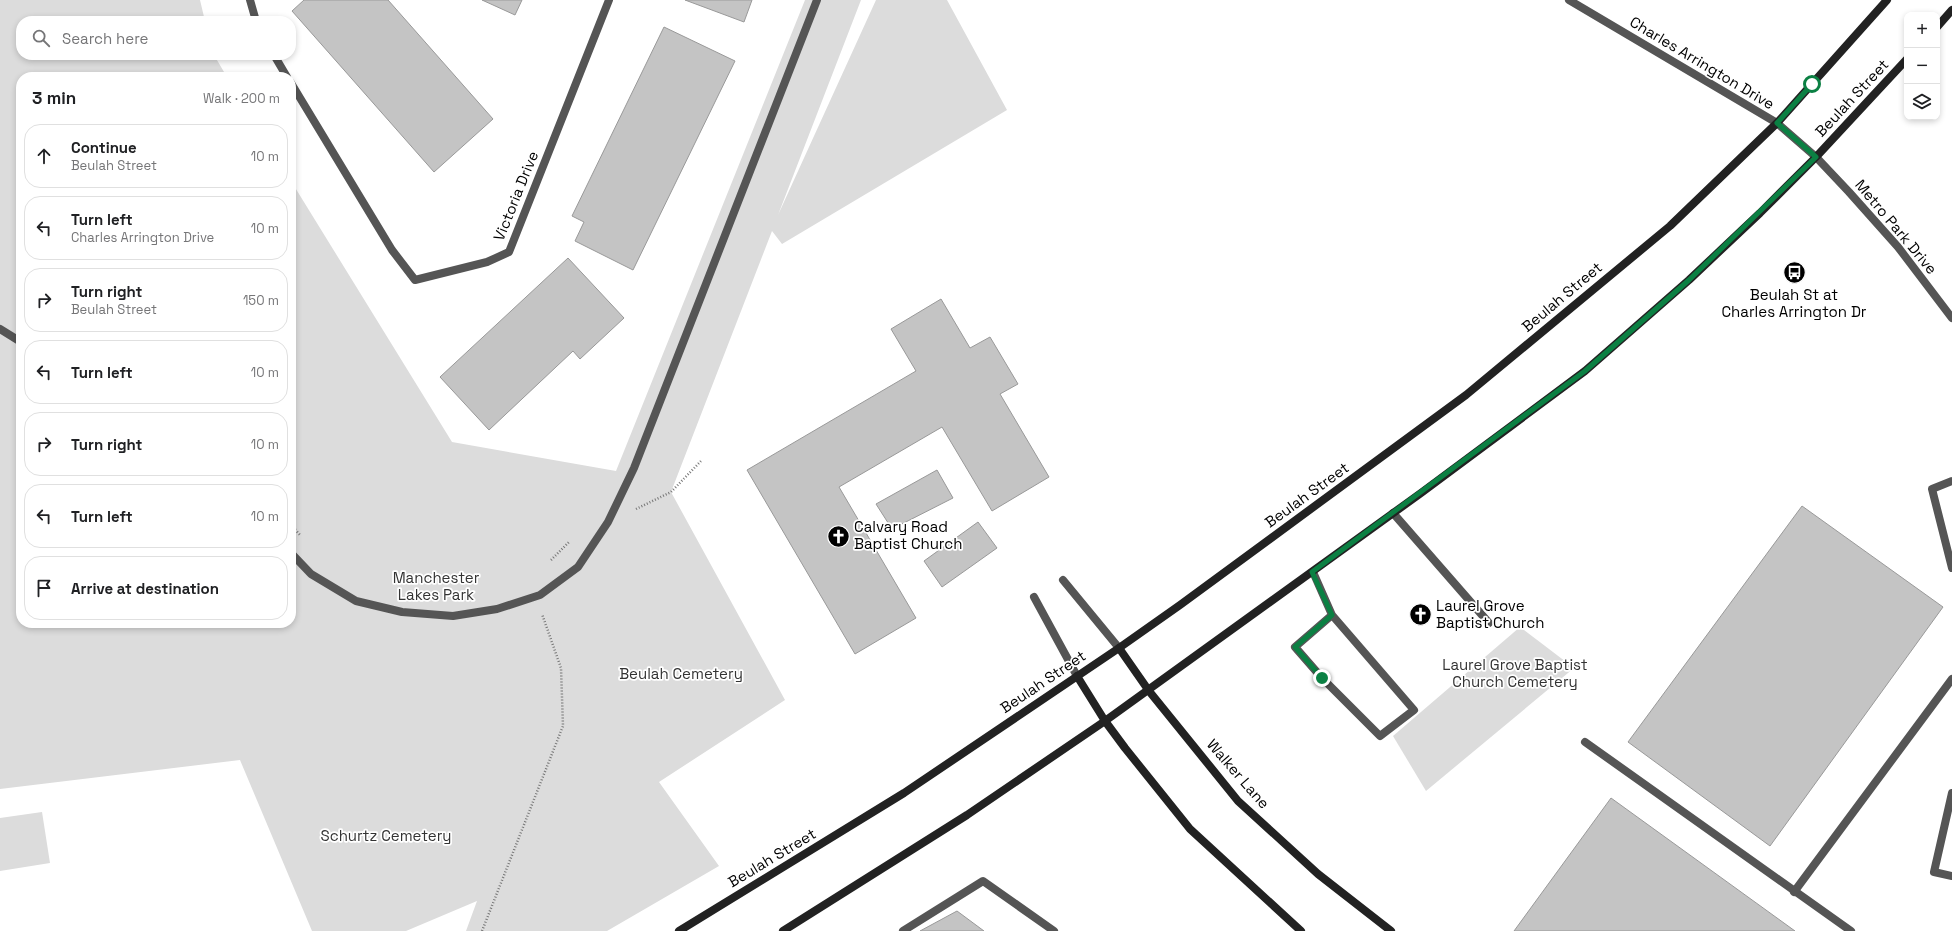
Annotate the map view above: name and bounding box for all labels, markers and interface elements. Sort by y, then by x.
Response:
street label: Charles Arrington Drive [1626,12,1778,113]
map controls [1904,12,1940,120]
button: + [1904,12,1940,48]
search box [16,16,296,60]
icon: search [30,27,52,49]
text: Search here [62,29,148,48]
button: − [1904,48,1940,84]
street label: Beulah Street [1811,55,1892,140]
route start [1803,75,1821,93]
button: layers [1904,84,1940,120]
text: 3 min [32,87,76,109]
text: Walk · 200 m [203,90,280,107]
text: Continue [71,138,137,157]
icon: ahead [33,145,55,167]
text: 10 m [251,148,279,165]
street label: Victoria Drive [489,148,542,244]
text: Beulah Street [71,157,157,174]
street label: Metro Park Drive [1851,175,1942,278]
text: Turn left [71,210,133,229]
icon: left [33,217,55,239]
text: 10 m [251,220,279,237]
text: Charles Arrington Drive [71,229,214,246]
street label: Beulah Street [1518,257,1606,336]
bus stop icon: Beulah St at Charles Arrington Dr [1781,259,1807,285]
text: Turn right [71,282,142,301]
place label: Beulah St at Charles Arrington Dr [1721,285,1867,321]
icon: right [33,289,55,311]
text: 150 m [243,292,279,309]
text: Beulah Street [71,301,157,318]
icon: left [33,361,55,383]
text: Turn left [71,363,133,382]
text: 10 m [251,364,279,381]
icon: right [33,433,55,455]
text: Turn right [71,435,142,454]
text: 10 m [251,436,279,453]
street label: Beulah Street [1261,458,1352,531]
icon: left [33,505,55,527]
text: Turn left [71,507,133,526]
text: 10 m [251,508,279,525]
place label: Calvary Road Baptist Church [854,517,962,553]
church icon: Calvary Road Baptist Church [825,523,851,549]
park label: Manchester Lakes Park [393,568,480,604]
icon: arrive [33,577,55,599]
text: Arrive at destination [71,579,219,598]
place label: Laurel Grove Baptist Church [1436,596,1544,632]
church icon: Laurel Grove Baptist Church [1408,602,1434,628]
street label: Beulah Street [996,646,1089,717]
park label: Laurel Grove Baptist Church Cemetery [1442,655,1588,691]
park label: Beulah Cemetery [619,664,743,683]
route end [1313,669,1331,687]
street label: Walker Lane [1203,735,1274,813]
street label: Beulah Street [724,824,819,891]
park label: Schurtz Cemetery [321,826,452,845]

